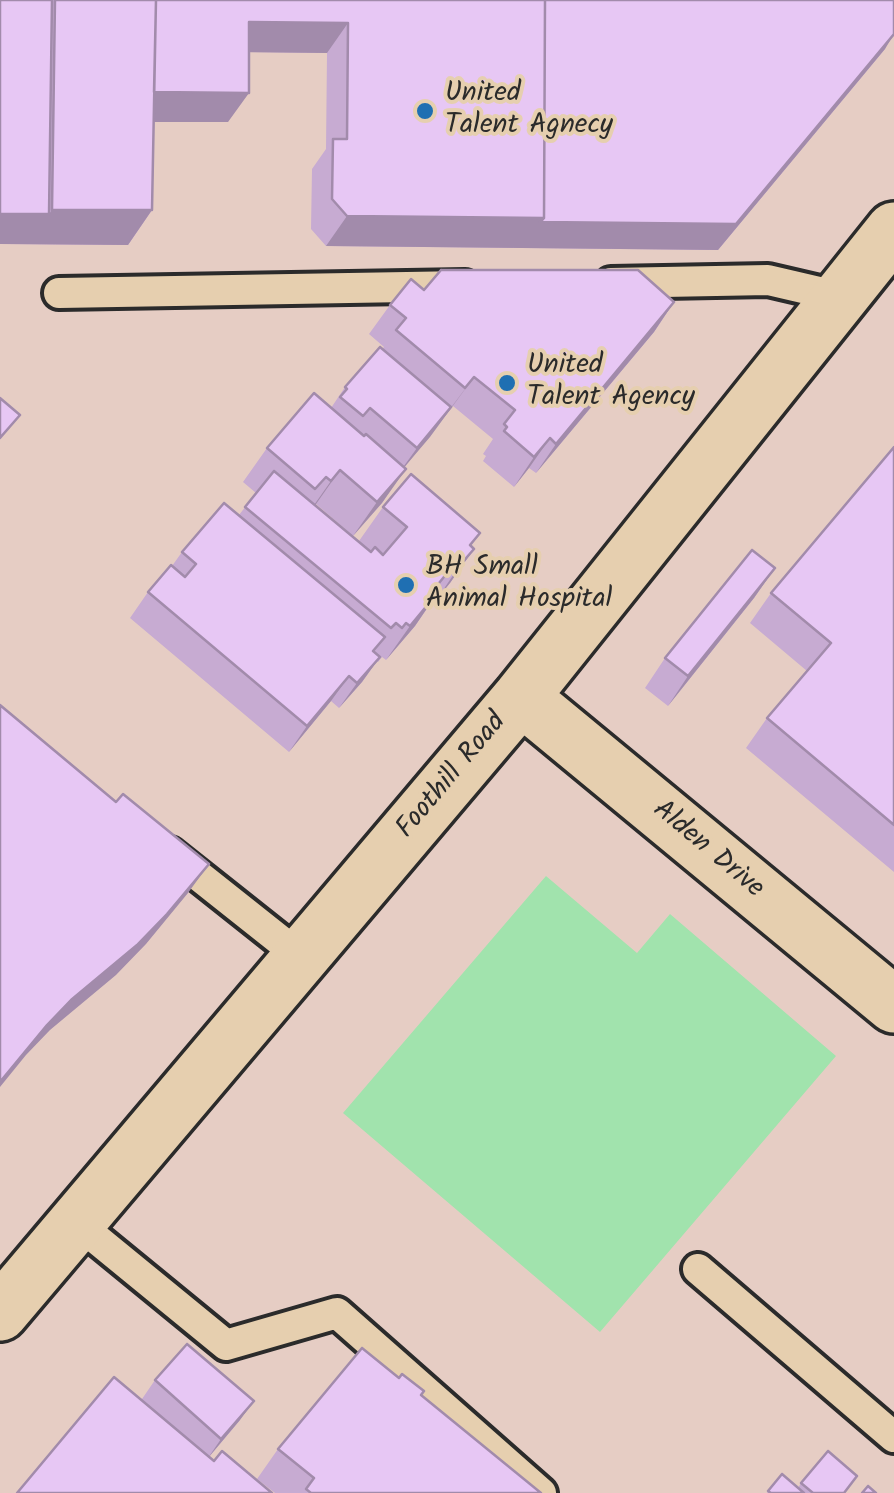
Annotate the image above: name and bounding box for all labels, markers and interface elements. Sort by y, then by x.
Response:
place label: United Talent Agnecy [445,78,613,144]
marker: United Talent Agnecy [414,100,436,122]
place label: United Talent Agency [527,350,695,416]
marker: United Talent Agency [496,372,518,394]
place label: BH Small Animal Hospital [426,552,612,618]
marker: BH Small Animal Hospital [395,574,417,596]
street label: Foothill Road [391,707,515,847]
street label: Alden Drive [644,795,770,907]

